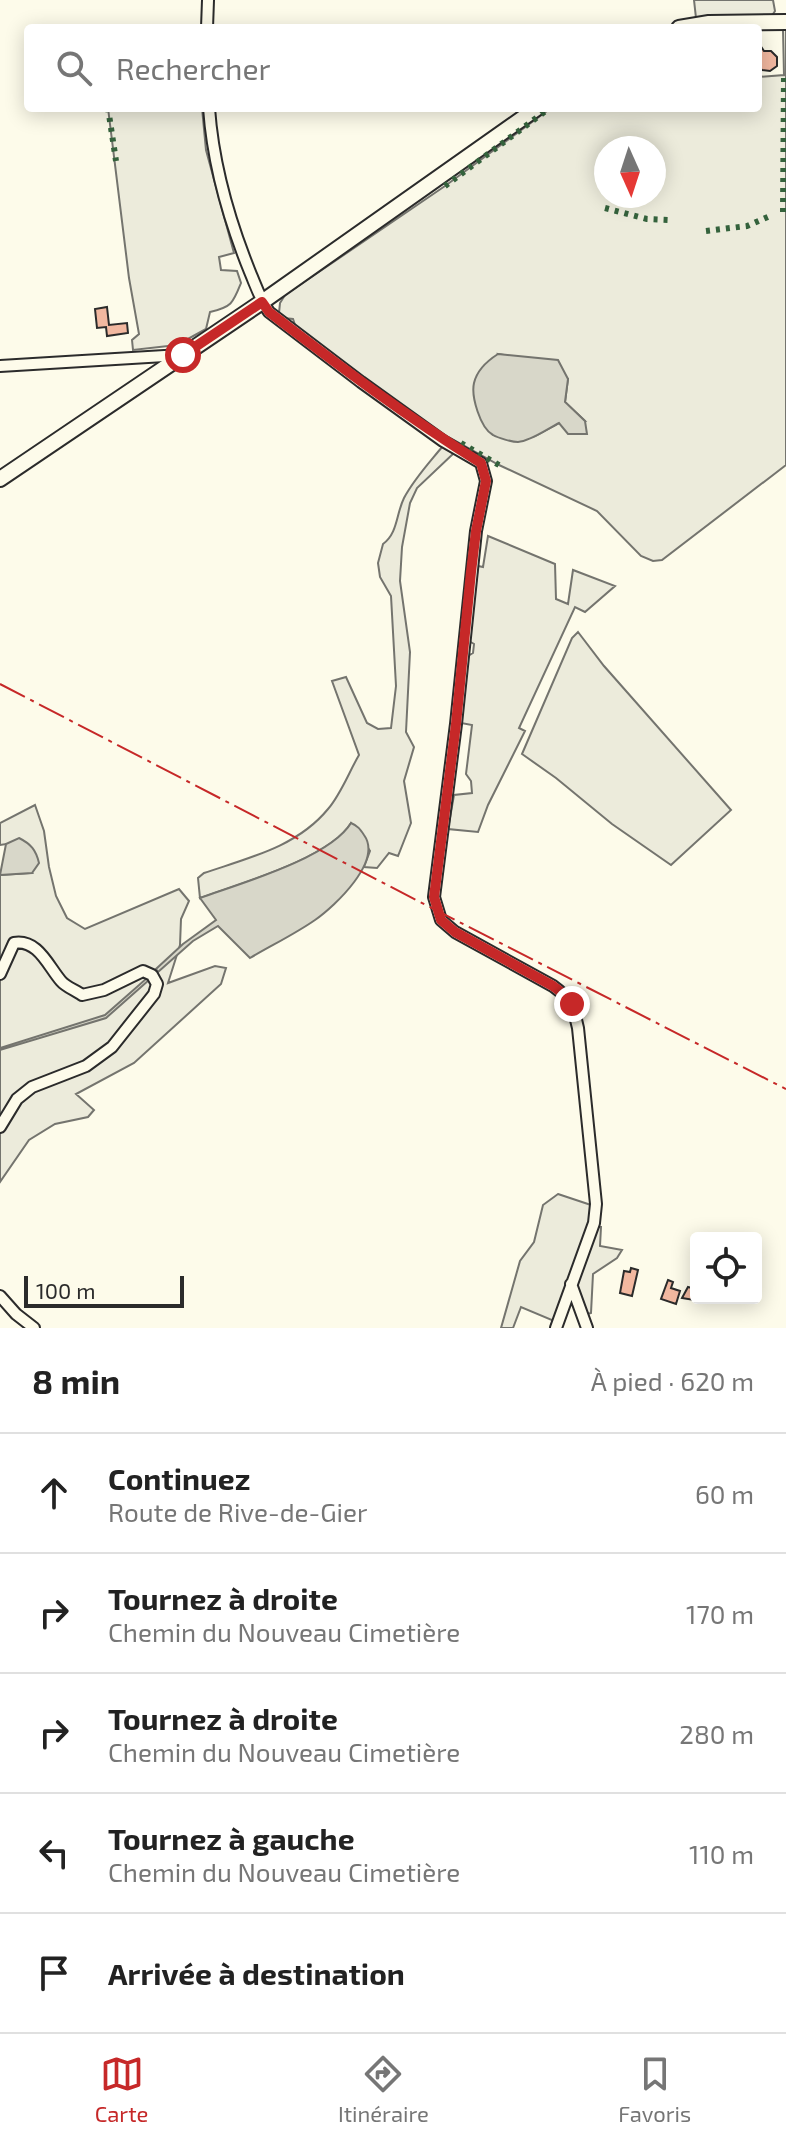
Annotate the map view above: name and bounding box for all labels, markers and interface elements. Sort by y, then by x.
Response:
search box [24,24,762,112]
icon: search [52,46,96,90]
text: Rechercher [116,50,271,86]
north arrow [594,136,666,208]
route start [165,337,201,373]
route end [554,986,590,1022]
map controls [690,1232,762,1304]
button: locate [690,1232,762,1304]
scale bar [24,1272,184,1308]
text: 100 m [36,1277,95,1303]
text: 8 min [32,1360,120,1401]
text: À pied · 620 m [591,1365,754,1396]
text: Continuez [108,1460,250,1496]
icon: ahead [32,1471,76,1515]
text: 60 m [695,1478,754,1509]
text: Route de Rive-de-Gier [108,1496,367,1527]
text: Tournez à droite [108,1580,338,1616]
icon: right [32,1591,76,1635]
text: 170 m [686,1598,754,1629]
text: Chemin du Nouveau Cimetière [108,1616,460,1647]
text: Tournez à droite [108,1700,338,1736]
icon: right [32,1711,76,1755]
text: 280 m [679,1718,754,1749]
text: Chemin du Nouveau Cimetière [108,1736,460,1767]
text: Tournez à gauche [108,1820,355,1856]
icon: left [32,1831,76,1875]
text: 110 m [689,1838,754,1869]
text: Chemin du Nouveau Cimetière [108,1856,460,1887]
icon: arrive [32,1951,76,1995]
text: Arrivée à destination [108,1955,405,1991]
tab: Carte [95,2052,148,2126]
tab: Itinéraire [338,2052,429,2126]
tab: Favoris [618,2052,691,2126]

